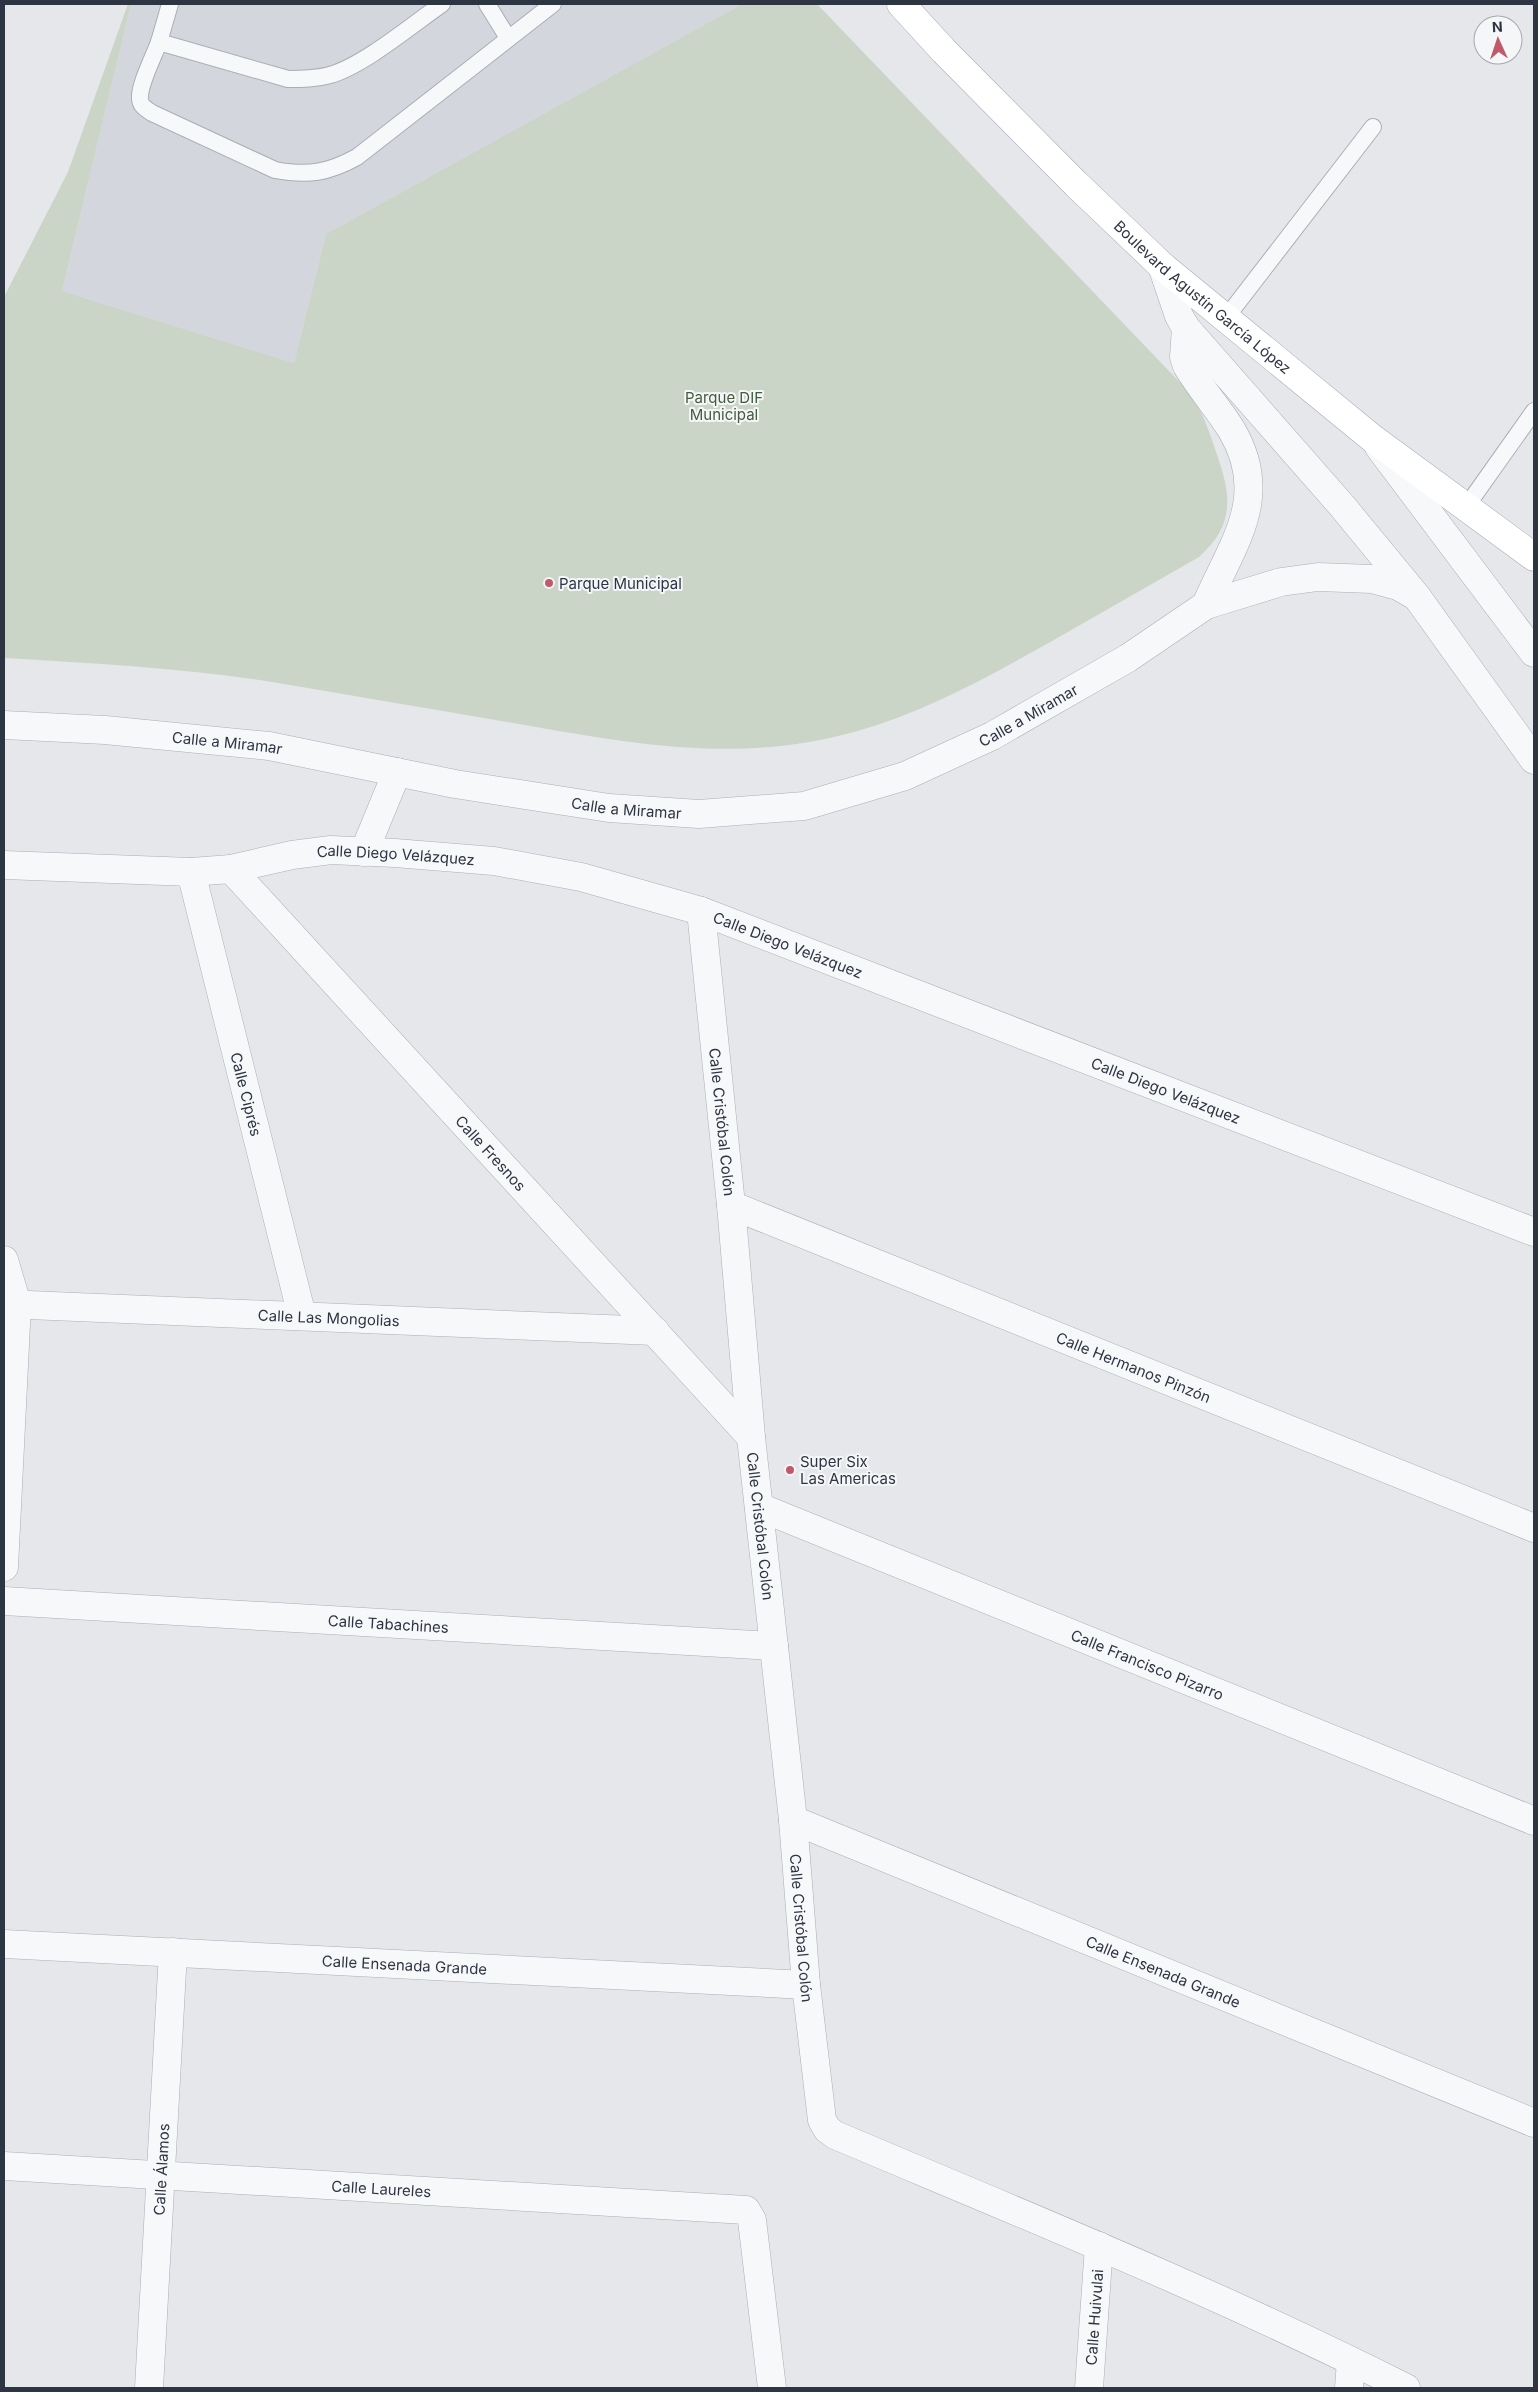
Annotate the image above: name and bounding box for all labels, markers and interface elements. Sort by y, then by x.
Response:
north arrow [1473,15,1523,65]
text: N [1492,18,1503,35]
street label: Boulevard Agustín García López [1110,216,1295,378]
park label: Parque DIF Municipal [685,388,763,424]
place label: Parque Municipal [559,574,682,593]
marker: Parque Municipal [543,577,555,589]
street label: Calle a Miramar [976,679,1081,750]
street label: Calle a Miramar [171,727,284,758]
street label: Calle a Miramar [570,793,683,822]
street label: Calle Diego Velázquez [315,840,476,869]
street label: Calle Diego Velázquez [711,907,865,982]
street label: Calle Cristóbal Colón [706,1047,740,1197]
street label: Calle Ciprés [227,1050,266,1138]
street label: Calle Diego Velázquez [1088,1053,1243,1128]
street label: Calle Fresnos [452,1111,530,1195]
street label: Calle Las Mongolias [257,1305,400,1330]
street label: Calle Hermanos Pinzón [1054,1327,1214,1407]
street label: Calle Cristóbal Colón [743,1451,778,1601]
place label: Super Six Las Americas [800,1452,896,1488]
marker: Super Six Las Americas [784,1464,796,1476]
street label: Calle Tabachines [327,1610,449,1636]
street label: Calle Francisco Pizarro [1068,1625,1227,1704]
street label: Calle Cristóbal Colón [786,1853,817,2003]
street label: Calle Ensenada Grande [1083,1931,1243,2012]
street label: Calle Ensenada Grande [321,1951,488,1978]
street label: Calle Álamos [149,2123,173,2216]
street label: Calle Laureles [331,2176,432,2201]
street label: Calle Huivulai [1081,2268,1107,2366]

